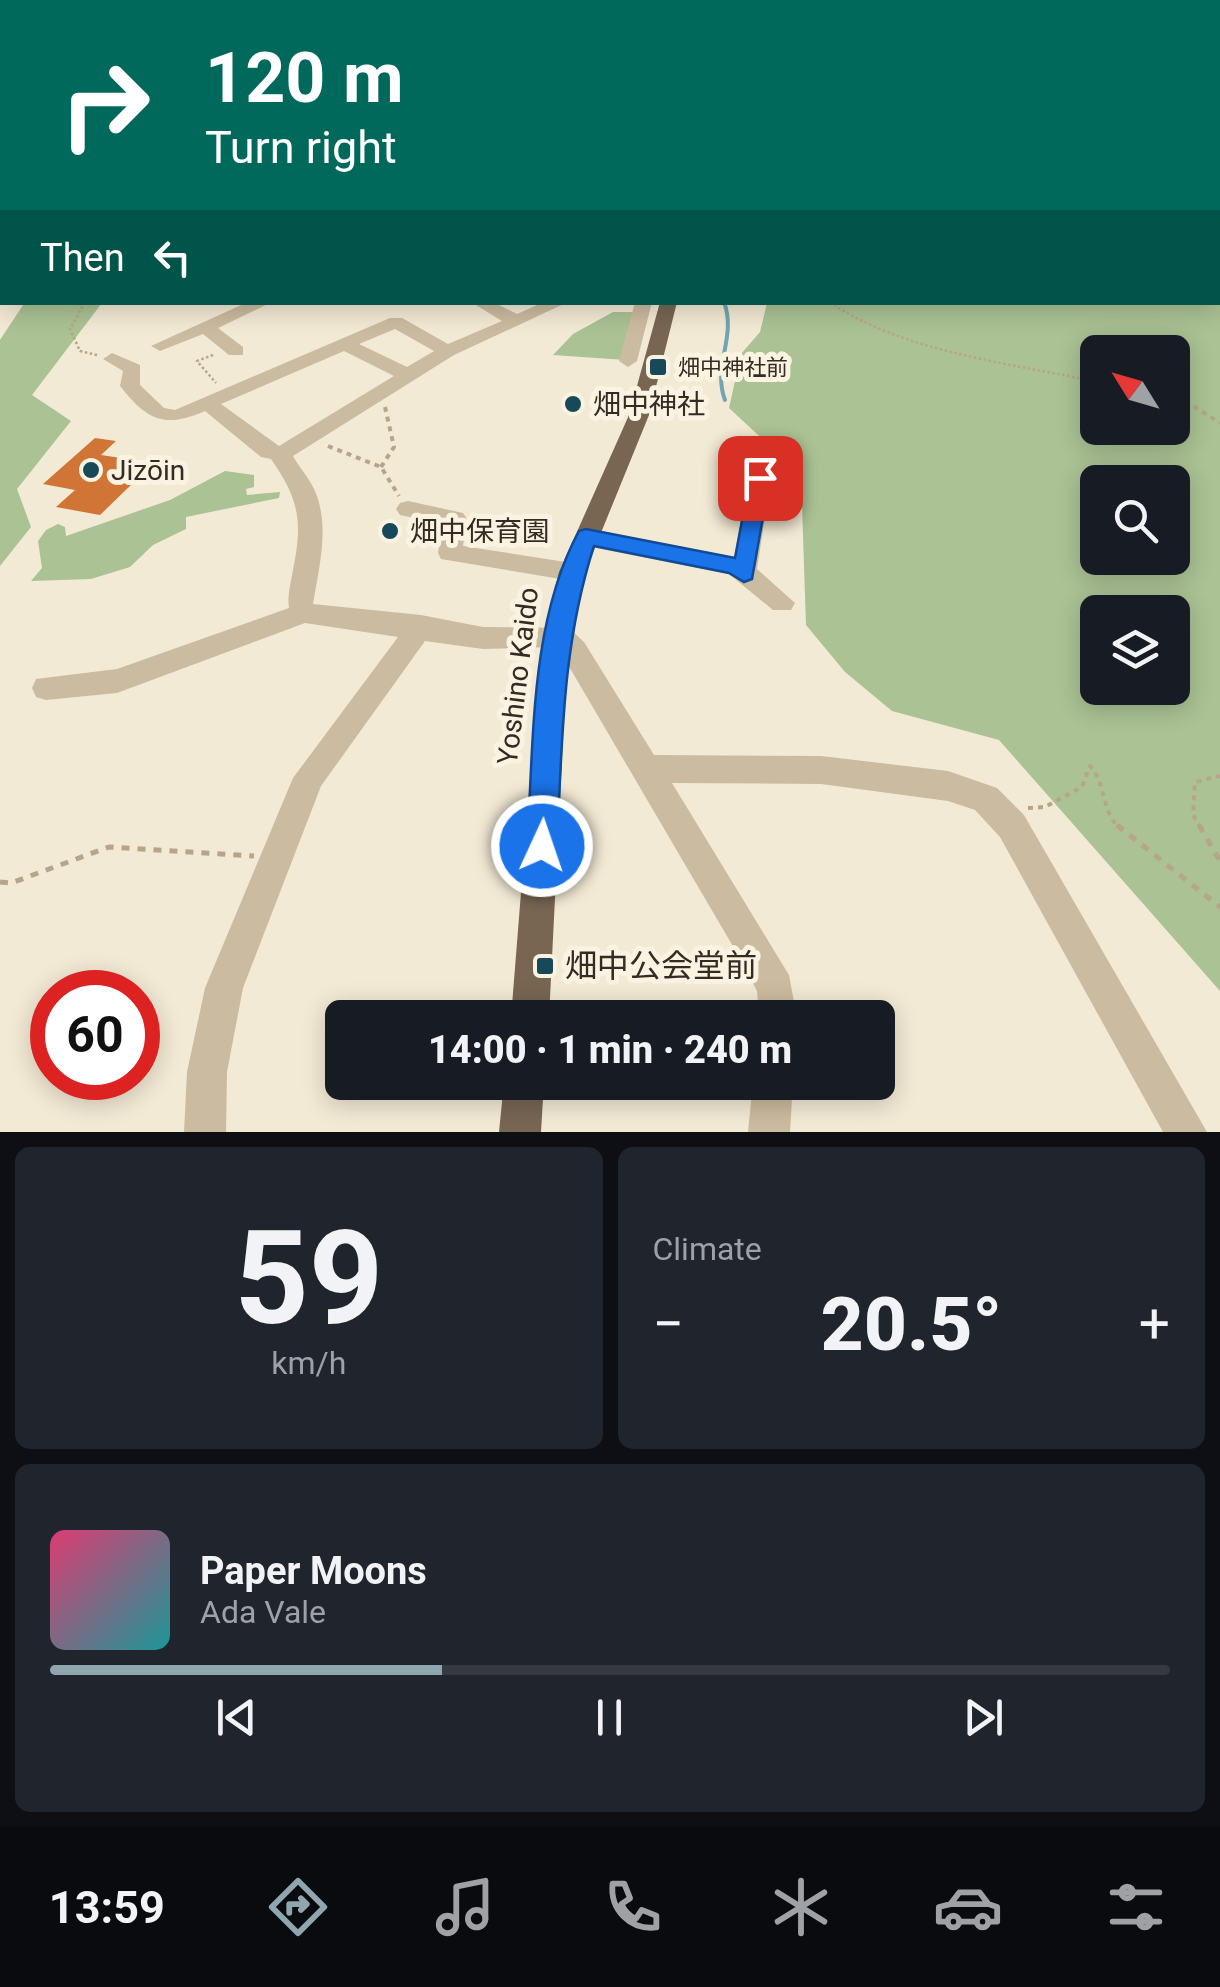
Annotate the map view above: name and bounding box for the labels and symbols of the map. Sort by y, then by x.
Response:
north arrow [1080,335,1190,445]
place label: 畑中神社前 [678,355,788,380]
marker: 畑中神社前 [647,356,669,378]
place label: 畑中神社 [593,388,705,421]
marker: 畑中神社 [562,393,584,415]
pin [718,436,803,521]
place label: Jizōin [111,454,185,487]
marker: Jizōin [80,459,102,481]
place label: 畑中保育園 [410,515,550,548]
marker: 畑中保育園 [379,520,401,542]
street label: Yoshino Kaido [491,585,545,767]
position arrow [490,794,594,898]
place label: 畑中公会堂前 [565,947,757,985]
marker: 畑中公会堂前 [534,955,556,977]
speed limit sign: 60 [30,970,160,1100]

